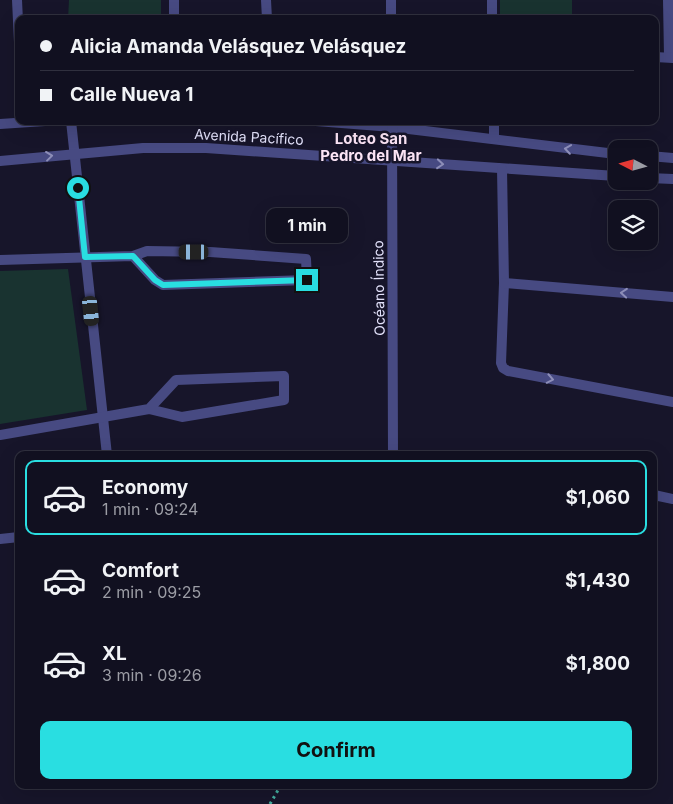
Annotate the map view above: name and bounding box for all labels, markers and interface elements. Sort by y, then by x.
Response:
text: Alicia Amanda Velásquez Velásquez [70,35,406,58]
text: Calle Nueva 1 [70,83,193,106]
street label: Avenida Pacífico [194,125,304,148]
district label: Loteo San Pedro del Mar [320,129,422,165]
north arrow [608,140,658,190]
map controls [608,140,658,250]
one-way arrow [563,144,571,155]
one-way arrow [45,151,53,162]
one-way arrow [437,158,445,169]
route start [67,177,89,199]
button: layers [608,200,658,250]
callout: 1 min [266,208,348,242]
text: 1 min [287,215,327,235]
street label: Océano Índico [369,240,388,336]
car [179,245,209,260]
route end [296,269,318,291]
one-way arrow [620,287,628,298]
car [81,295,100,327]
one-way arrow [546,373,555,383]
icon: car [42,475,87,520]
text: Economy [102,476,188,499]
text: $1,060 [566,486,630,509]
text: 1 min · 09:24 [102,499,198,519]
icon: car [42,558,87,603]
text: Comfort [102,559,179,582]
text: $1,430 [565,569,630,592]
text: 2 min · 09:25 [102,582,201,602]
icon: car [42,641,87,686]
text: XL [102,642,127,665]
text: $1,800 [566,652,630,675]
text: 3 min · 09:26 [102,665,202,685]
button: Confirm [40,721,632,779]

